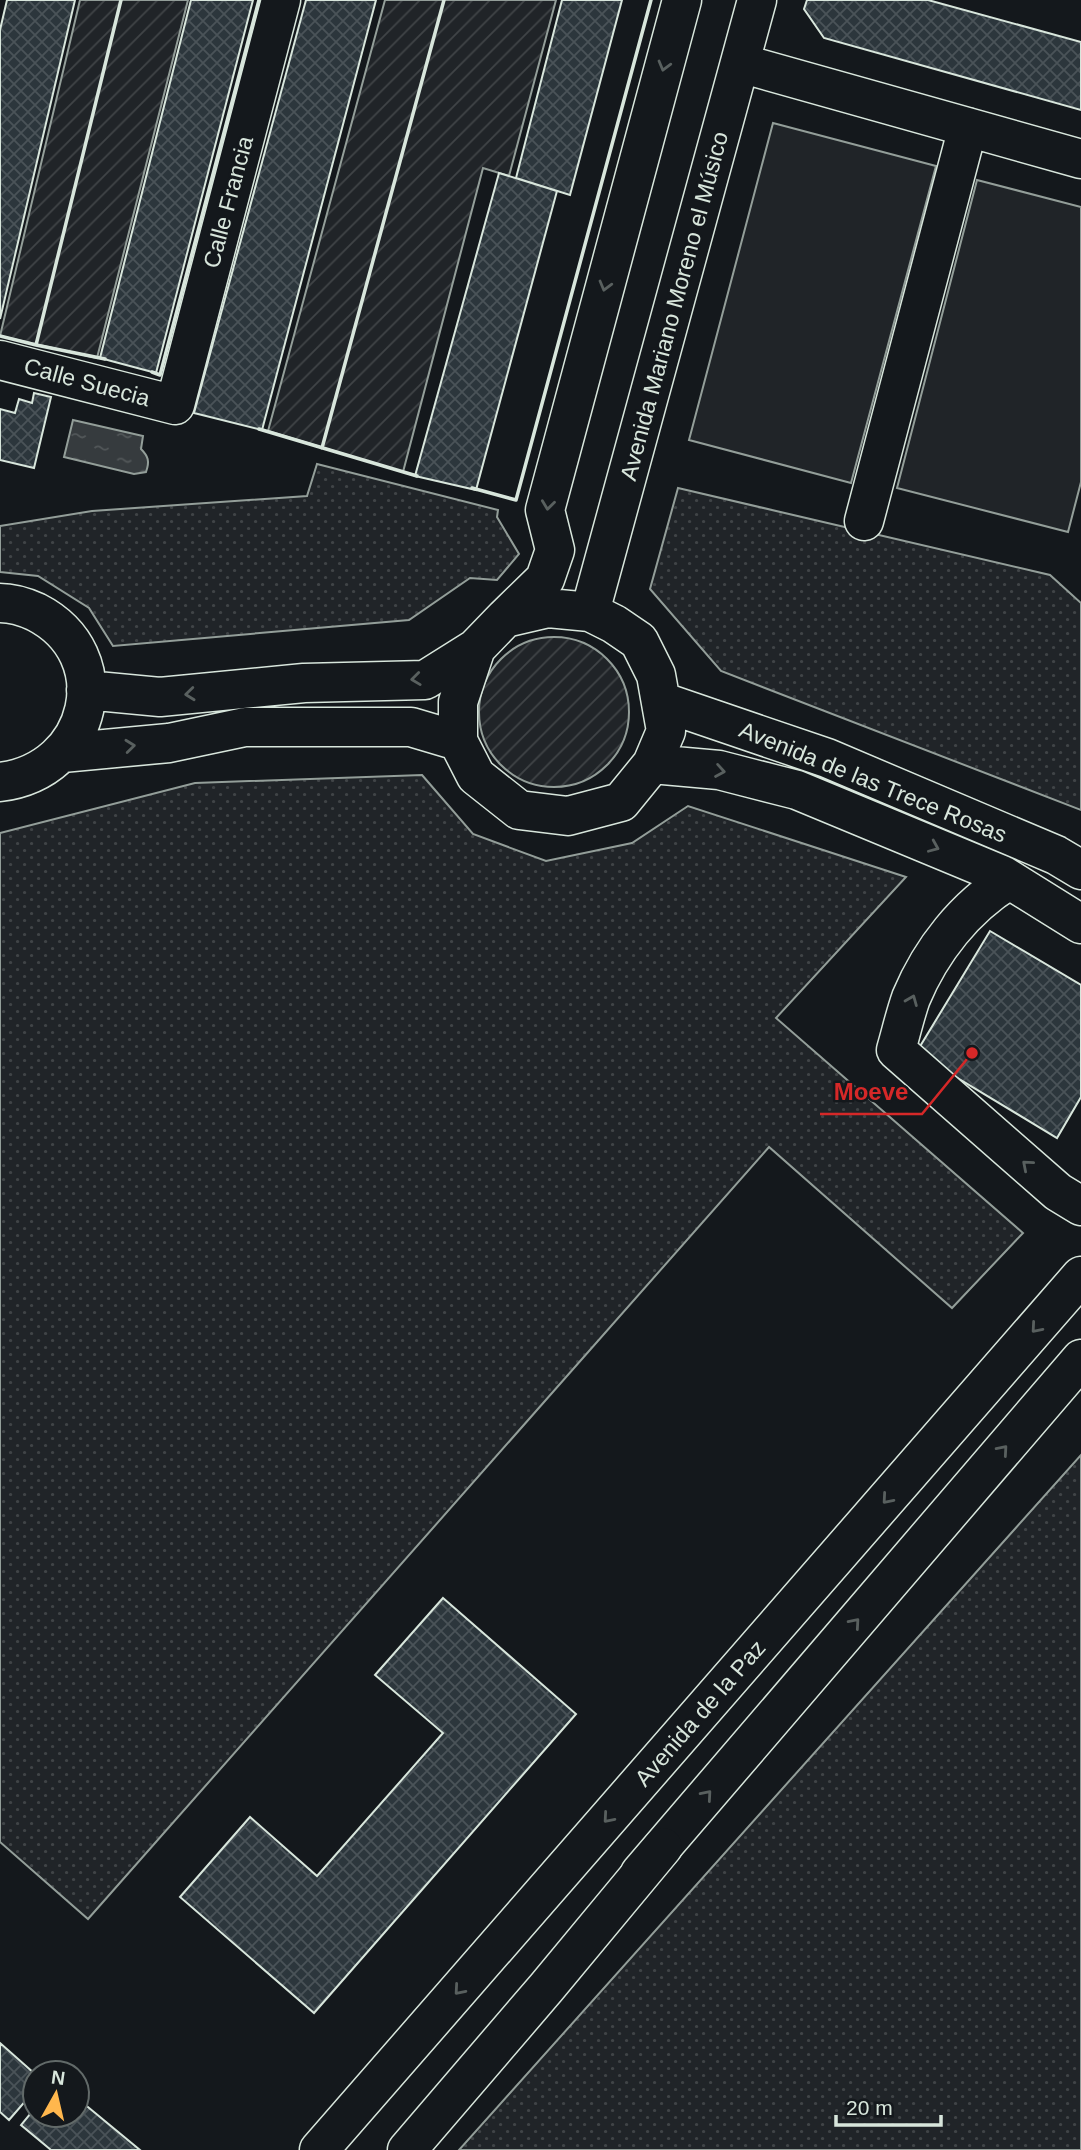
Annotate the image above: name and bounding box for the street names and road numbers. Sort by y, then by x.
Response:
street label: Avenida Mariano Moreno el Músico [615,129,733,483]
street label: Calle Francia [198,133,258,271]
street label: Calle Suecia [21,353,153,411]
street label: Avenida de las Trece Rosas [736,716,1010,848]
street label: Avenida de la Paz [630,1635,770,1791]

